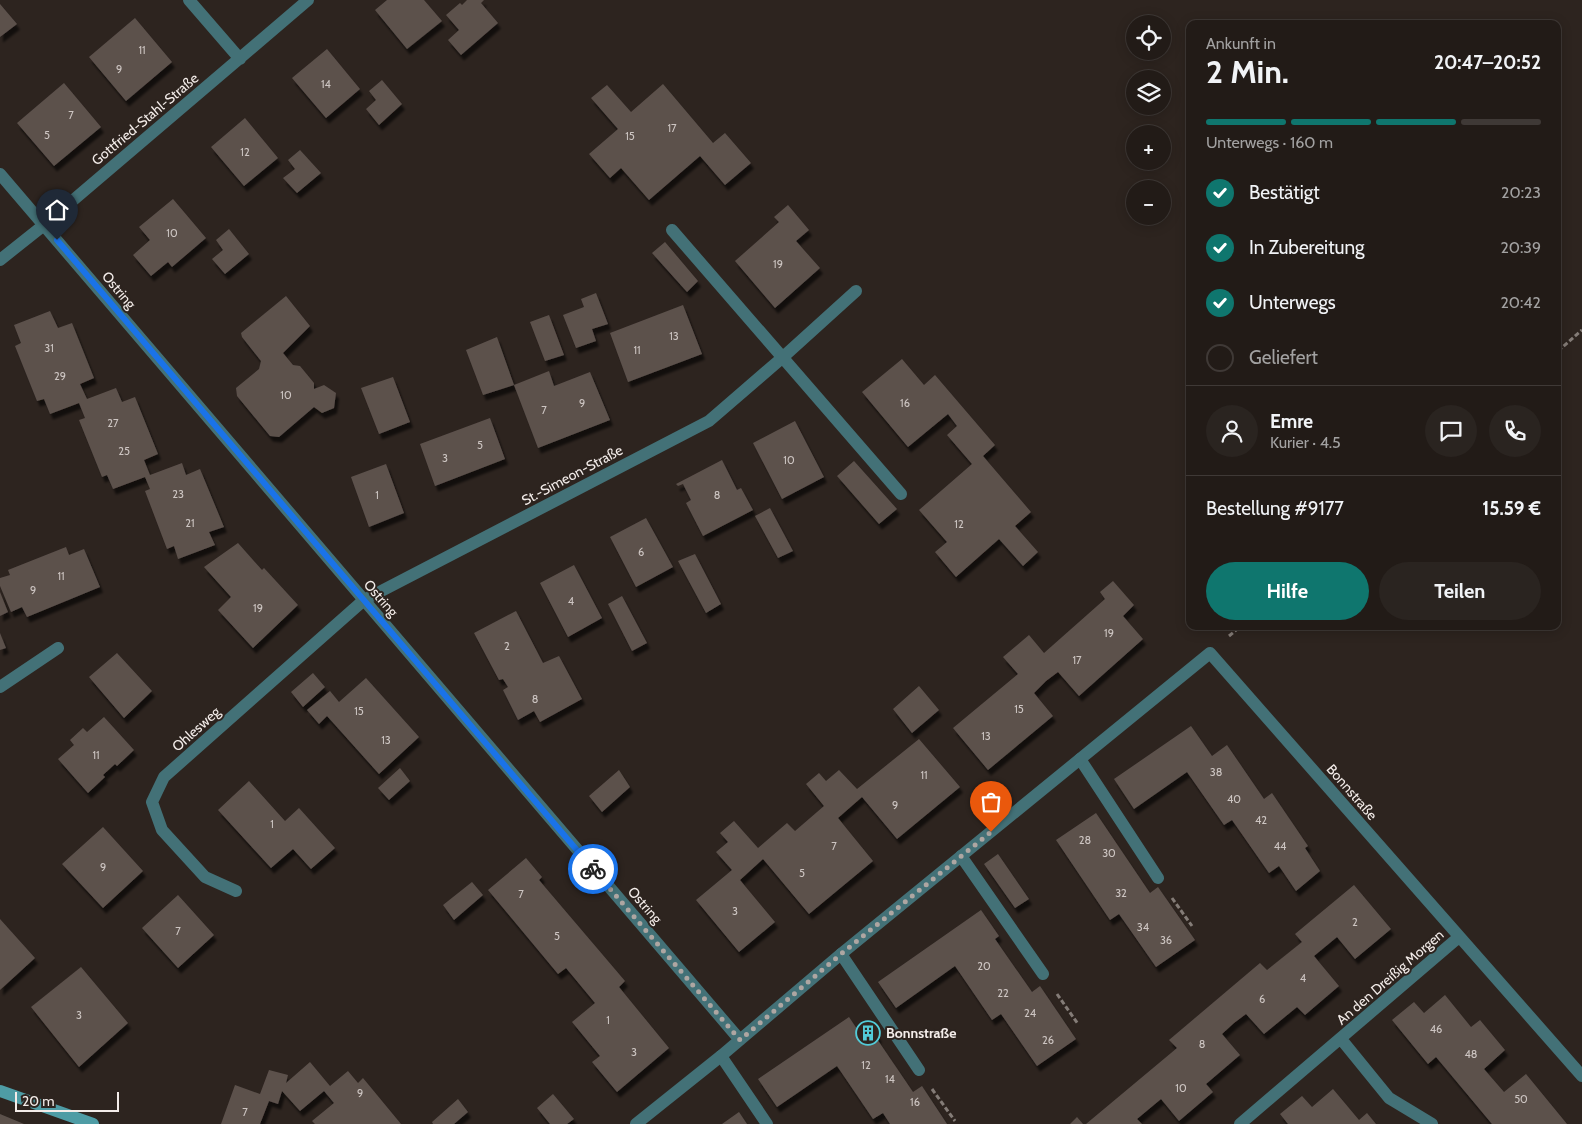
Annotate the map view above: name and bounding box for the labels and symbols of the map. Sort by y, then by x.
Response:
house number: 11 [138,43,146,57]
house number: 9 [116,62,122,76]
street label: Gottfried-Stahl-Straße [88,69,202,169]
house number: 14 [321,77,332,91]
house number: 7 [68,108,74,122]
house number: 17 [667,121,677,135]
house number: 5 [44,128,50,142]
house number: 15 [625,129,635,143]
house number: 12 [240,145,250,159]
pin [36,189,78,240]
house number: 10 [166,226,178,240]
house number: 19 [773,257,783,271]
street label: Ostring [98,268,141,313]
house number: 13 [669,329,679,343]
house number: 31 [44,341,54,355]
house number: 11 [633,343,641,357]
house number: 29 [54,369,66,383]
house number: 10 [280,388,292,402]
house number: 9 [579,396,585,410]
house number: 16 [900,396,910,410]
house number: 7 [541,403,547,417]
house number: 27 [107,416,119,430]
house number: 5 [477,438,483,452]
street label: St.-Simeon-Straße [518,441,626,509]
house number: 25 [118,444,130,458]
house number: 3 [442,451,448,465]
house number: 10 [783,453,795,467]
house number: 23 [172,487,184,501]
house number: 1 [375,488,379,502]
house number: 8 [714,488,720,502]
house number: 21 [185,516,195,530]
house number: 12 [954,517,964,531]
house number: 6 [638,545,644,559]
house number: 11 [57,569,65,583]
street label: Ostring [360,576,403,621]
house number: 9 [30,583,36,597]
house number: 4 [568,594,575,608]
house number: 19 [253,601,263,615]
house number: 19 [1104,626,1114,640]
house number: 2 [504,639,510,653]
house number: 17 [1072,653,1082,667]
house number: 8 [532,692,538,706]
street label: Ohlesweg [168,702,225,755]
house number: 15 [1014,702,1024,716]
house number: 15 [354,704,364,718]
house number: 13 [981,729,991,743]
house number: 13 [381,733,391,747]
house number: 11 [92,748,100,762]
street label: Bonnstraße [1323,760,1381,824]
house number: 38 [1210,765,1222,779]
house number: 11 [920,768,928,782]
pin [970,781,1012,832]
house number: 40 [1227,792,1241,806]
house number: 9 [892,798,898,812]
house number: 42 [1255,813,1267,827]
house number: 1 [270,817,274,831]
house number: 28 [1079,833,1091,847]
house number: 7 [831,839,837,853]
house number: 44 [1274,839,1287,853]
courier [568,844,618,894]
house number: 30 [1102,846,1116,860]
house number: 9 [100,860,106,874]
house number: 5 [799,866,805,880]
street label: Ostring [624,883,667,928]
house number: 32 [1115,886,1127,900]
house number: 7 [518,887,524,901]
house number: 3 [732,904,738,918]
house number: 2 [1352,915,1358,929]
house number: 34 [1137,920,1150,934]
house number: 7 [175,924,181,938]
street label: An den Dreißig Morgen [1333,925,1447,1029]
house number: 5 [554,929,560,943]
house number: 36 [1160,933,1172,947]
house number: 20 [977,959,991,973]
house number: 4 [1300,971,1307,985]
house number: 22 [997,986,1009,1000]
house number: 6 [1259,992,1265,1006]
house number: 24 [1024,1006,1037,1020]
house number: 3 [76,1008,82,1022]
house number: 1 [606,1013,610,1027]
building icon: Bonnstraße [855,1020,881,1046]
house number: 46 [1430,1022,1442,1036]
place label: Bonnstraße [886,1024,956,1042]
house number: 26 [1042,1033,1054,1047]
house number: 8 [1199,1037,1205,1051]
house number: 3 [631,1045,637,1059]
house number: 48 [1464,1047,1478,1061]
house number: 12 [861,1058,871,1072]
house number: 14 [885,1072,896,1086]
house number: 10 [1175,1081,1187,1095]
house number: 9 [357,1086,363,1100]
scale bar [15,1089,119,1112]
house number: 50 [1514,1092,1528,1106]
house number: 16 [910,1095,920,1109]
house number: 7 [242,1105,248,1119]

